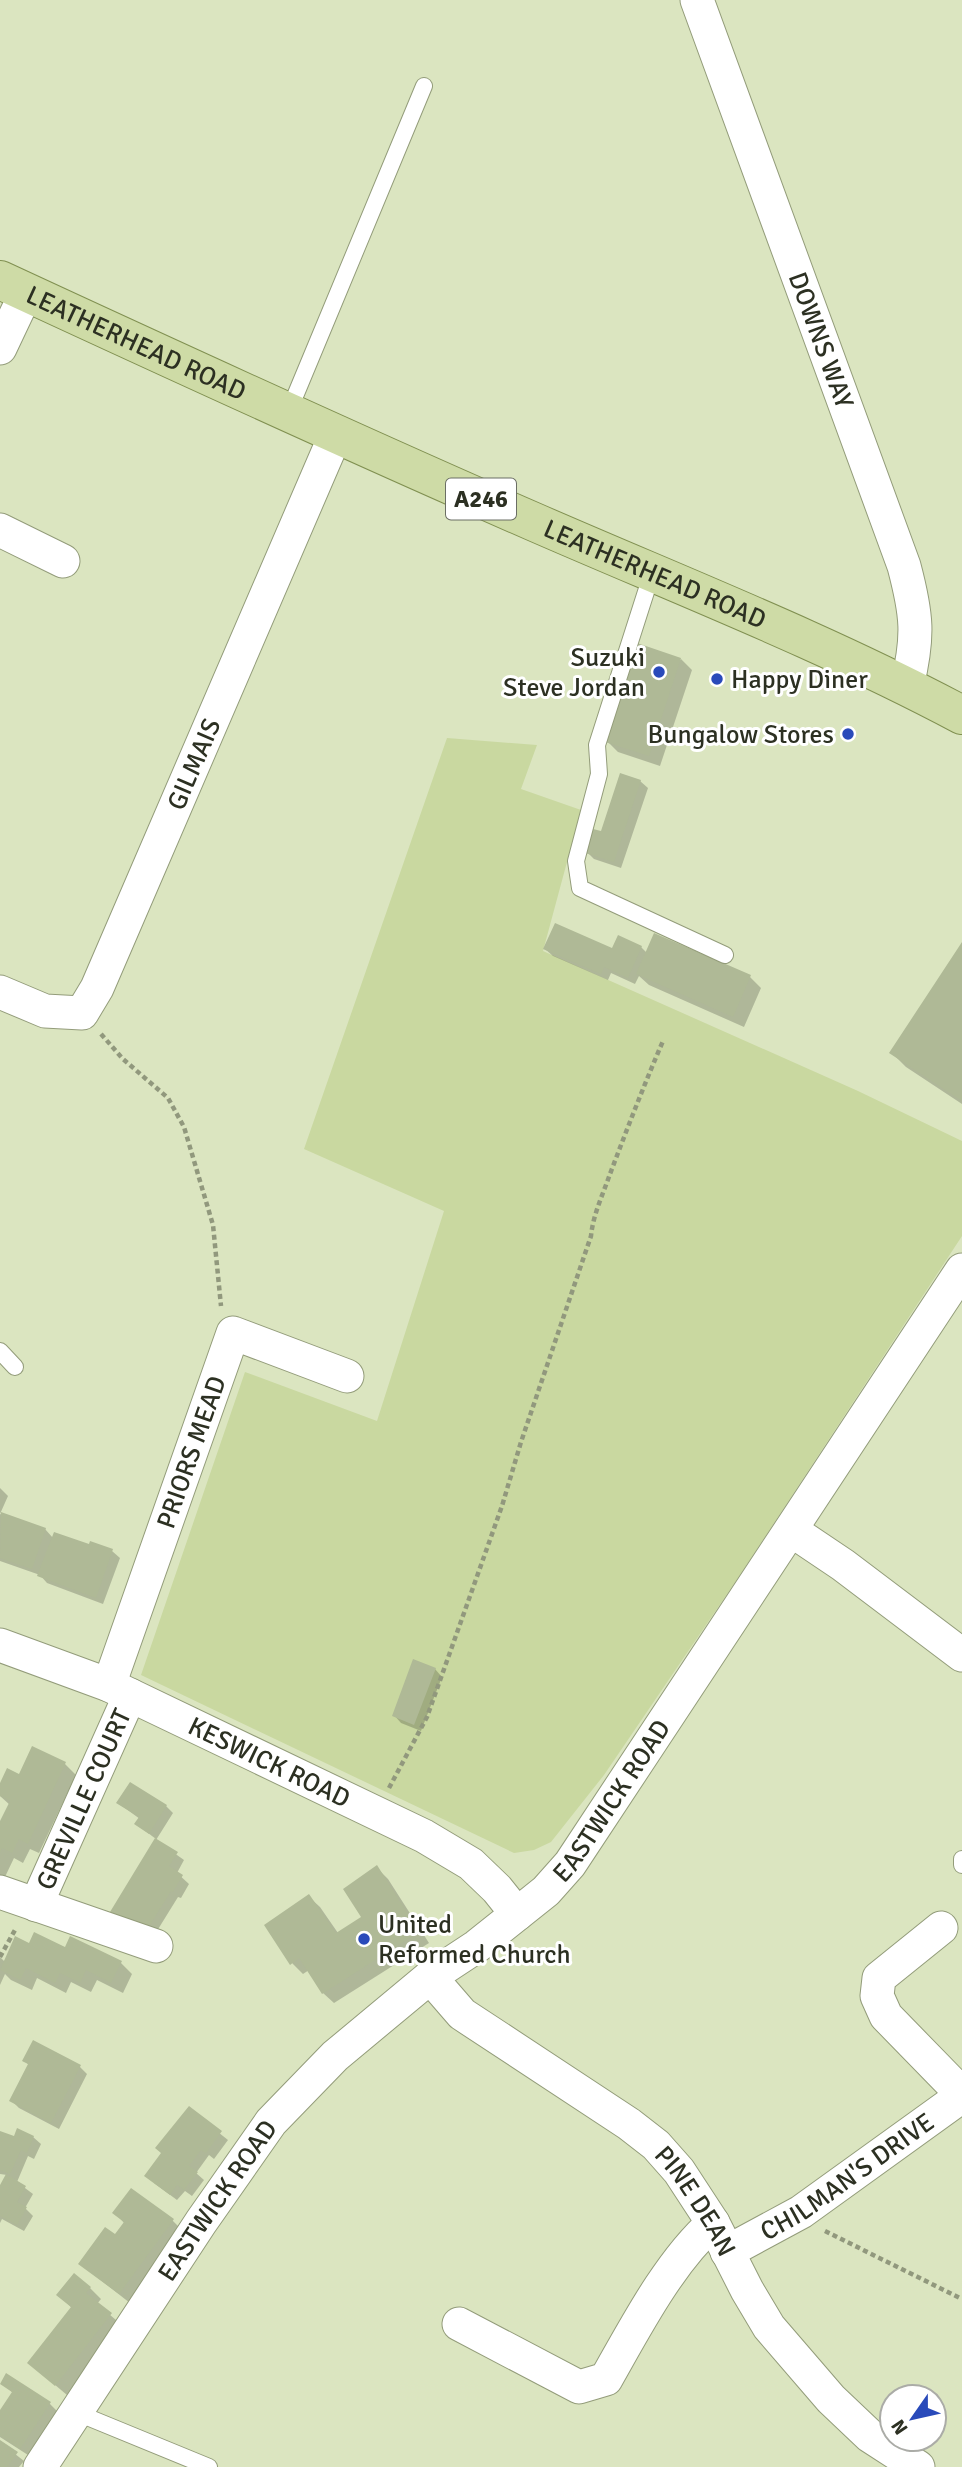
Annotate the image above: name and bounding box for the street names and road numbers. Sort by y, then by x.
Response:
street label: DOWNS WAY [781,268,860,413]
street label: LEATHERHEAD ROAD [21,279,251,408]
road number: A246 [446,478,516,520]
street label: LEATHERHEAD ROAD [539,513,771,636]
street label: GILMAIS [161,714,228,815]
street label: PRIORS MEAD [150,1372,234,1533]
street label: GREVILLE COURT [30,1704,139,1895]
street label: KESWICK ROAD [183,1710,355,1815]
street label: EASTWICK ROAD [546,1714,678,1889]
street label: CHILMAN'S DRIVE [755,2106,941,2248]
street label: EASTWICK ROAD [151,2114,284,2288]
street label: PINE DEAN [647,2140,742,2262]

